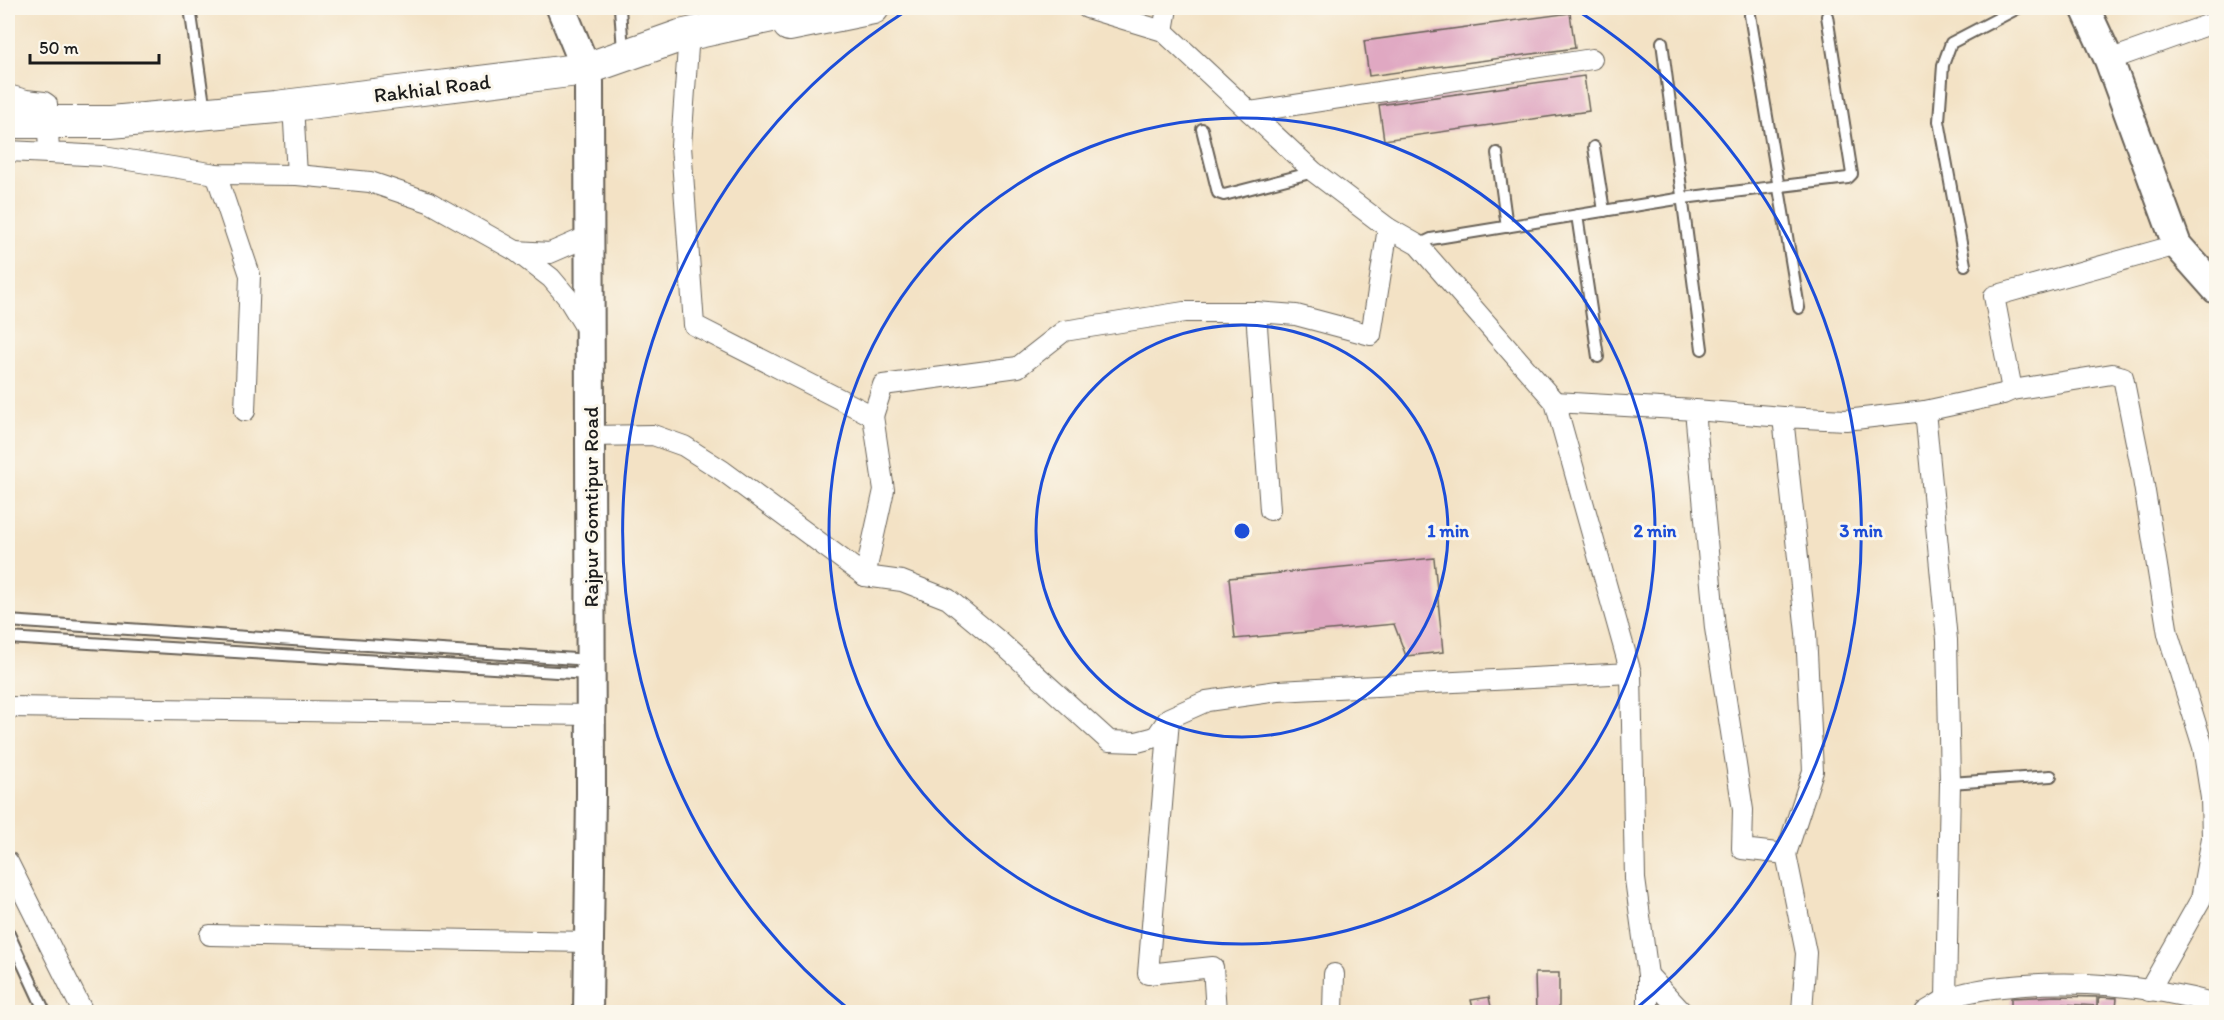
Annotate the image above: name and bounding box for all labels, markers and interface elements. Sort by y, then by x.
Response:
scale bar [30,27,159,65]
text: 50 m [39,37,79,59]
street label: Rakhial Road [372,68,492,108]
street label: Rajpur Gomtipur Road [578,407,603,607]
text: 1 min [1427,520,1469,542]
text: 2 min [1634,520,1677,542]
text: 3 min [1839,520,1883,542]
centre of rings [1232,521,1252,541]

